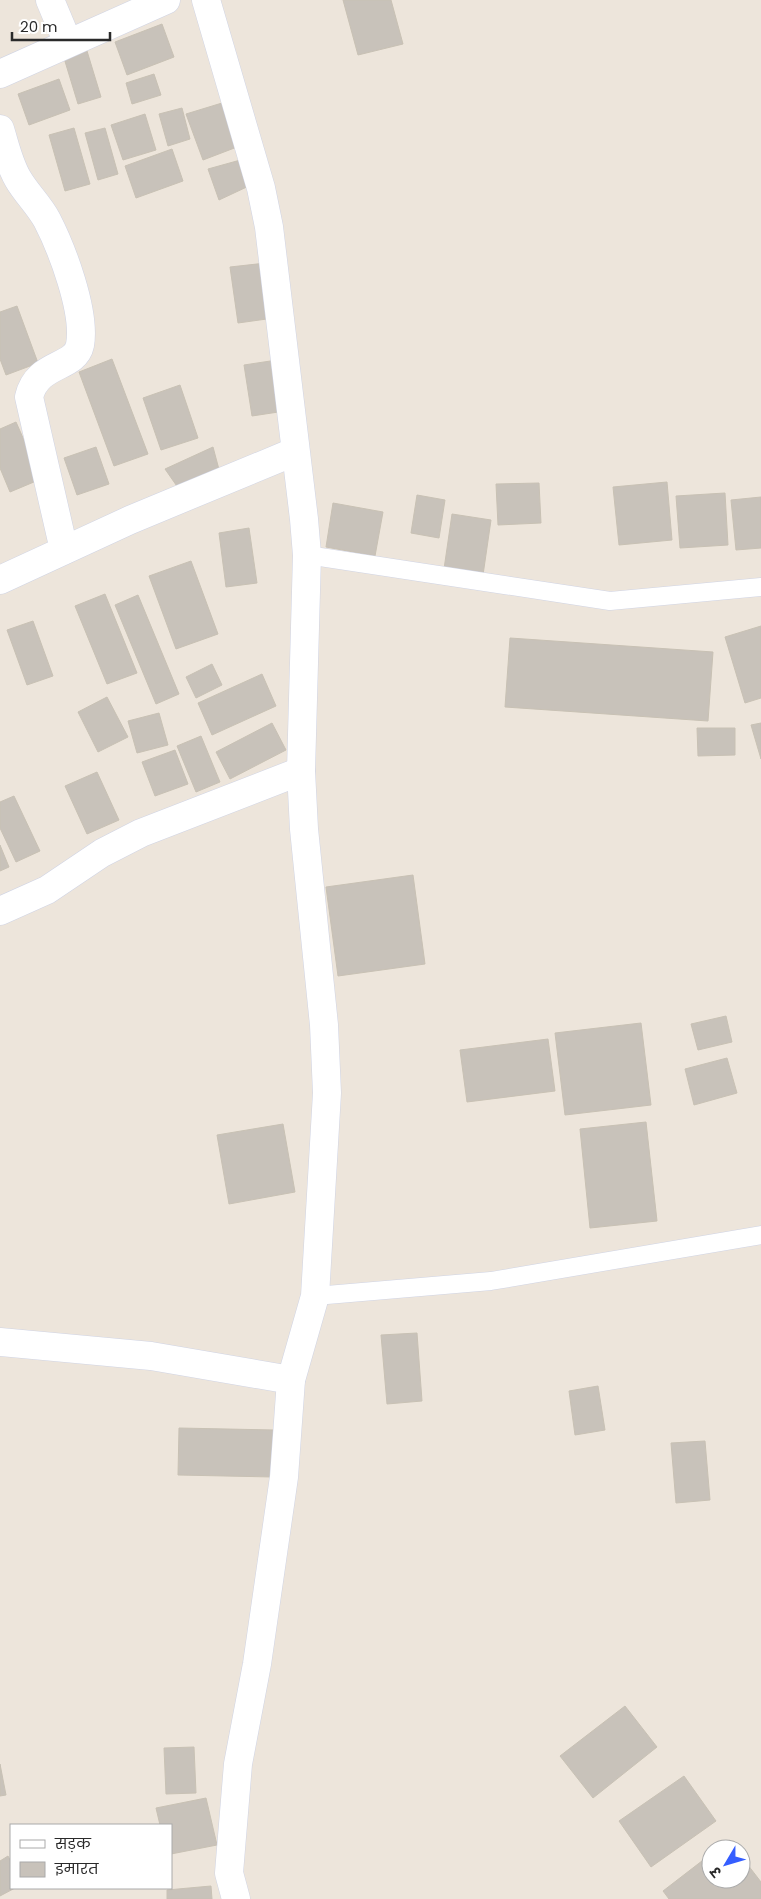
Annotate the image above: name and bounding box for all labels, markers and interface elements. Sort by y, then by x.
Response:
scale bar [12,10,110,42]
text: 20 m [20,16,58,37]
legend [10,1824,172,1889]
text: सड़क [54,1833,92,1854]
north arrow [701,1839,751,1889]
text: इमारत [54,1858,99,1879]
text: उ [705,1862,727,1882]

